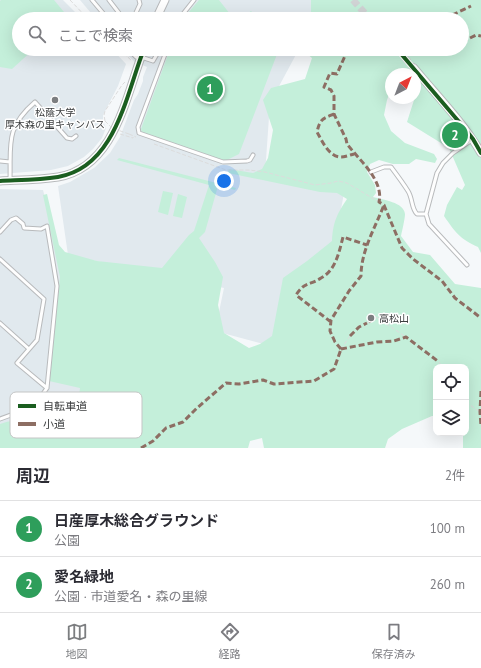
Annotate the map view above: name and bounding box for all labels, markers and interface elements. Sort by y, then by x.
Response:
search box [12,12,469,56]
icon: search [26,23,48,45]
text: ここで検索 [58,26,133,45]
north arrow [385,68,421,104]
pin: 1 [197,74,223,104]
marker: 松蔭大学 厚木森の里キャンパス [50,95,60,105]
place label: 松蔭大学 厚木森の里キャンパス [5,106,105,131]
pin: 2 [442,120,468,150]
your location [214,171,234,191]
place label: 高松山 [379,312,409,325]
marker: 高松山 [366,313,376,323]
map controls [433,364,469,436]
button: locate [433,364,469,400]
legend [10,392,142,438]
text: 自転車道 [43,399,87,413]
button: layers [433,400,469,436]
text: 小道 [43,417,65,431]
text: 周辺 [16,465,50,487]
text: 2件 [445,467,465,484]
text: 日産厚木総合グラウンド [54,511,219,530]
text: 1 [25,520,33,537]
text: 100 m [430,520,465,537]
text: 公園 [54,532,80,549]
text: 愛名緑地 [54,567,114,586]
text: 2 [25,576,33,593]
text: 260 m [430,576,465,593]
text: 公園 · 市道愛名・森の里線 [54,588,207,605]
tab: 地図 [66,621,88,661]
tab: 経路 [219,621,241,661]
tab: 保存済み [372,621,416,661]

